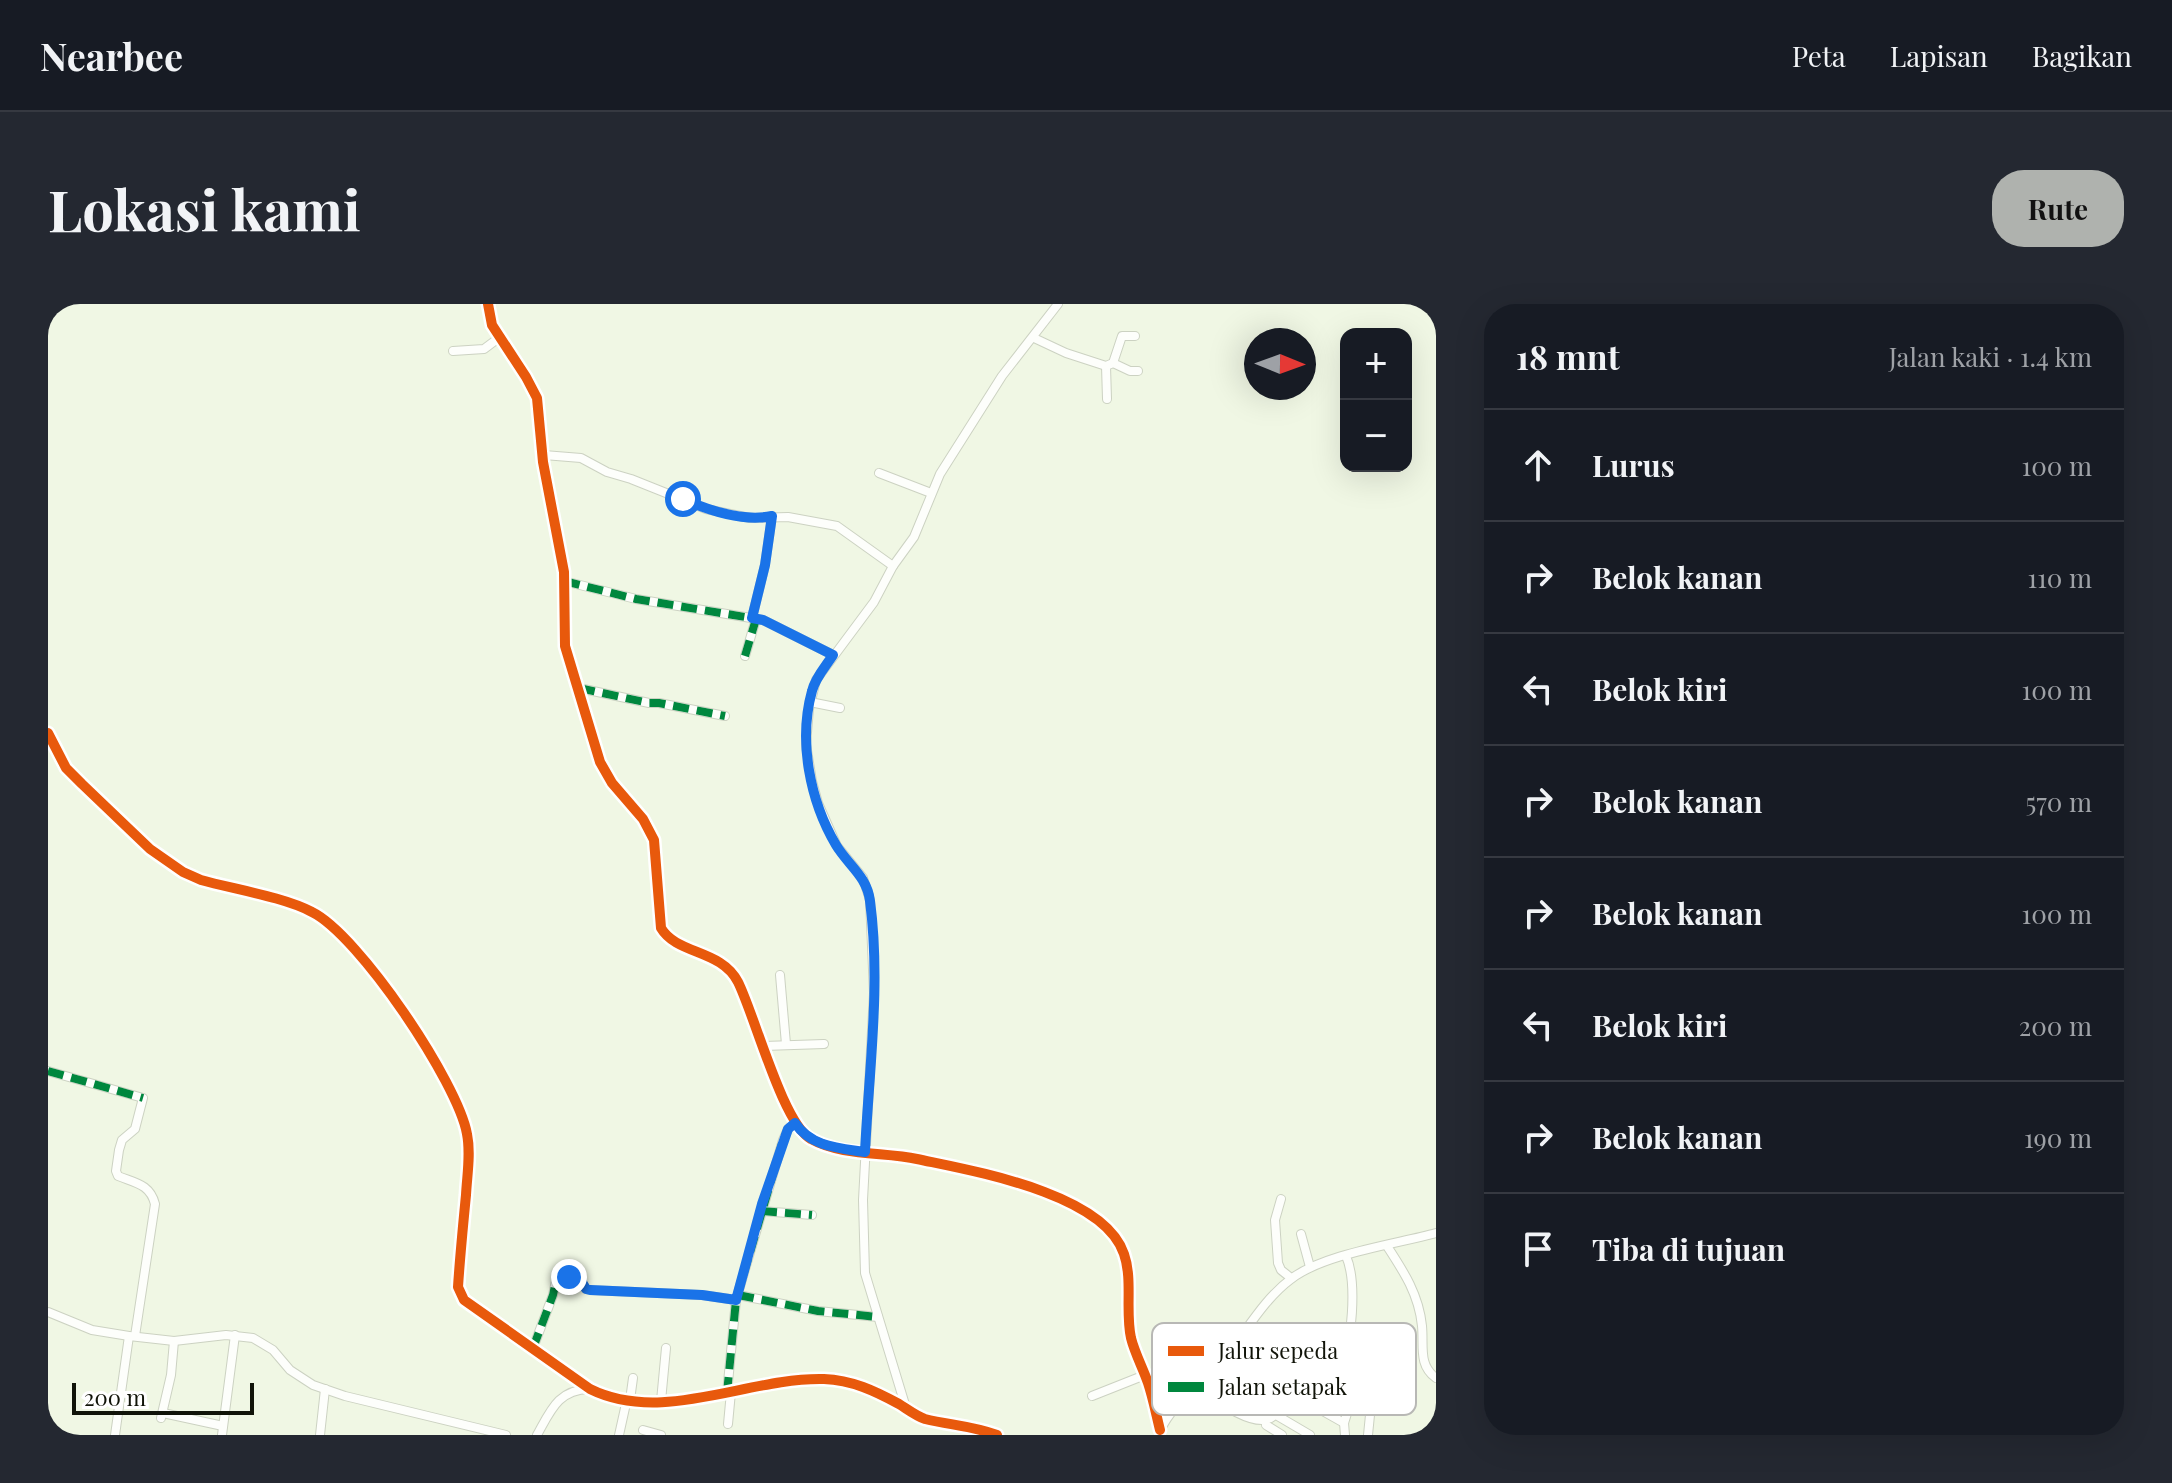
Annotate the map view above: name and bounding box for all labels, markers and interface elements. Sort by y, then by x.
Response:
text: Nearbee [40,30,183,81]
text: Peta [1792,37,1846,74]
text: Lapisan [1890,37,1988,74]
text: Bagikan [2032,37,2132,74]
button: Rute [1992,170,2124,247]
text: Lokasi kami [48,171,361,246]
north arrow [1244,328,1316,400]
map controls [1340,328,1412,472]
button: + [1340,328,1412,400]
text: 18 mnt [1516,333,1620,379]
text: Jalan kaki · 1.4 km [1889,339,2092,374]
button: − [1340,400,1412,472]
icon: ahead [1516,443,1560,487]
text: Lurus [1592,445,1675,485]
text: 100 m [2022,448,2092,483]
route start [665,481,701,517]
icon: right [1516,555,1560,599]
text: Belok kanan [1592,557,1762,597]
text: 110 m [2028,560,2092,595]
icon: left [1516,667,1560,711]
text: Belok kiri [1592,669,1727,709]
text: 100 m [2022,672,2092,707]
icon: right [1516,779,1560,823]
text: Belok kanan [1592,781,1762,821]
text: 570 m [2025,784,2092,819]
icon: right [1516,891,1560,935]
text: Belok kanan [1592,893,1762,933]
text: 100 m [2022,896,2092,931]
icon: left [1516,1003,1560,1047]
text: Belok kiri [1592,1005,1727,1045]
text: 200 m [2019,1008,2092,1043]
icon: right [1516,1115,1560,1159]
text: Belok kanan [1592,1117,1762,1157]
text: 190 m [2024,1120,2092,1155]
icon: arrive [1516,1227,1560,1271]
text: Tiba di tujuan [1592,1229,1785,1269]
route end [551,1259,587,1295]
legend [1152,1323,1416,1415]
text: Jalur sepeda [1217,1335,1338,1365]
text: Jalan setapak [1217,1371,1347,1401]
scale bar [72,1379,254,1415]
text: 200 m [84,1382,146,1412]

